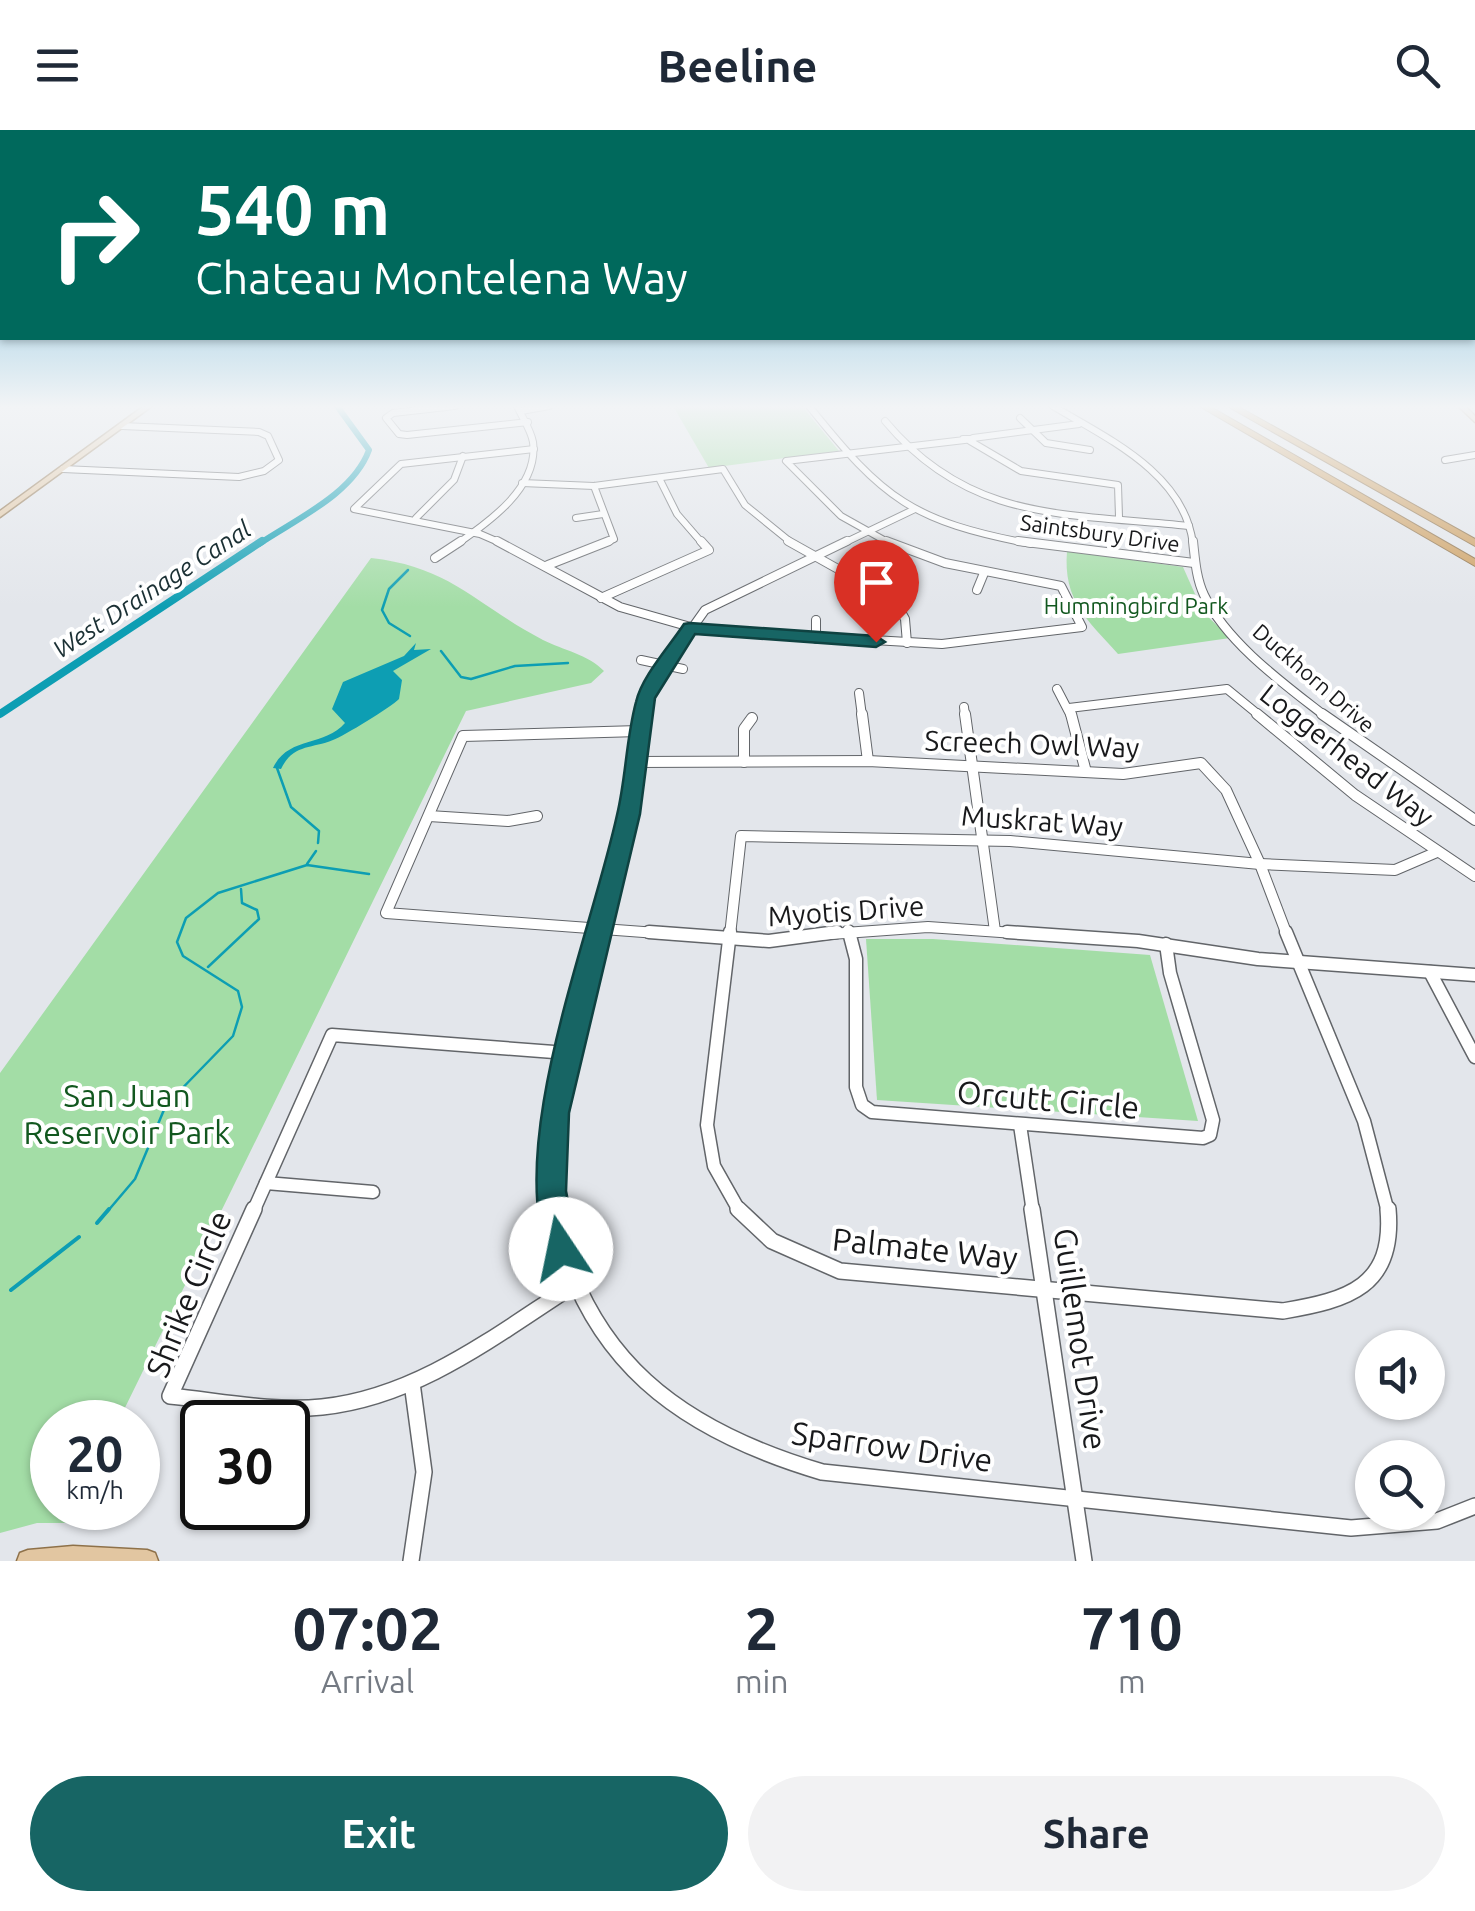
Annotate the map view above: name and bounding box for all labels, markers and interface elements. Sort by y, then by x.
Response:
icon: menu [30,38,85,93]
icon: search [1390,38,1445,93]
text: Beeline [657,40,818,91]
icon: right [30,170,160,300]
text: 540 m [195,170,390,248]
text: Chateau Montelena Way [195,252,688,303]
street label: Saintsbury Drive [1019,509,1181,556]
water label: West Drainage Canal [48,515,256,663]
pin [834,540,919,643]
icon: arrive [849,555,904,610]
park label: Hummingbird Park [1044,593,1228,618]
street label: Duckhorn Drive [1248,618,1380,737]
street label: Loggerhead Way [1255,678,1440,832]
street label: Screech Owl Way [924,724,1140,763]
street label: Muskrat Way [960,799,1124,842]
street label: Myotis Drive [767,890,925,931]
street label: Orcutt Circle [955,1073,1141,1125]
park label: San Juan Reservoir Park [23,1077,231,1150]
position arrow [509,1197,613,1301]
street label: Shrike Circle [138,1205,238,1382]
street label: Palmate Way [831,1220,1020,1276]
street label: Guillemot Drive [1048,1226,1114,1452]
map controls [1355,1330,1445,1530]
button: sound [1355,1330,1445,1420]
speed limit sign: 30 [180,1400,310,1530]
street label: Sparrow Drive [789,1414,995,1478]
text: 20 [67,1425,123,1481]
button: search [1355,1440,1445,1530]
text: km/h [66,1476,124,1504]
text: 07:02 [292,1594,443,1661]
text: 2 [745,1594,779,1661]
text: 710 [1081,1594,1183,1661]
text: Arrival [321,1663,414,1699]
text: min [735,1663,789,1699]
text: m [1118,1663,1146,1699]
button: Exit [30,1776,728,1891]
button: Share [748,1776,1445,1891]

